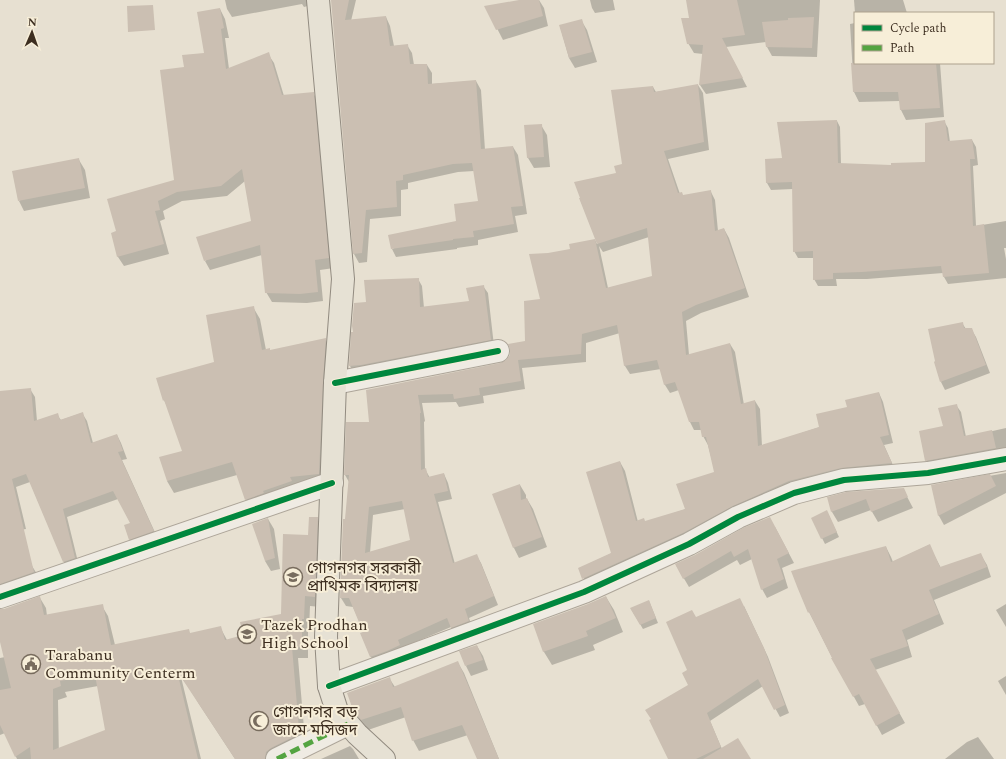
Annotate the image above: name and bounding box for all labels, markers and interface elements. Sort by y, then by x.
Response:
north arrow [12,12,52,52]
legend [854,12,994,64]
text: N [28,14,37,31]
text: Cycle path [890,19,947,38]
text: Path [890,39,915,58]
place label: গোগনগর সরকারী প্রাথিমক বিদ্যালয় [307,556,422,598]
school or university icon: গোগনগর সরকারী প্রাথিমক বিদ্যালয় [282,566,304,588]
place label: Tazek Prodhan High School [261,613,367,655]
school or university icon: Tazek Prodhan High School [236,623,258,645]
place label: Tarabanu Community Centerm [45,643,196,685]
public building icon: Tarabanu Community Centerm [20,653,42,675]
place label: গোগনগর বড় জামে মসিজদ [272,700,358,742]
mosque icon: গোগনগর বড় জামে মসিজদ [248,710,270,732]

